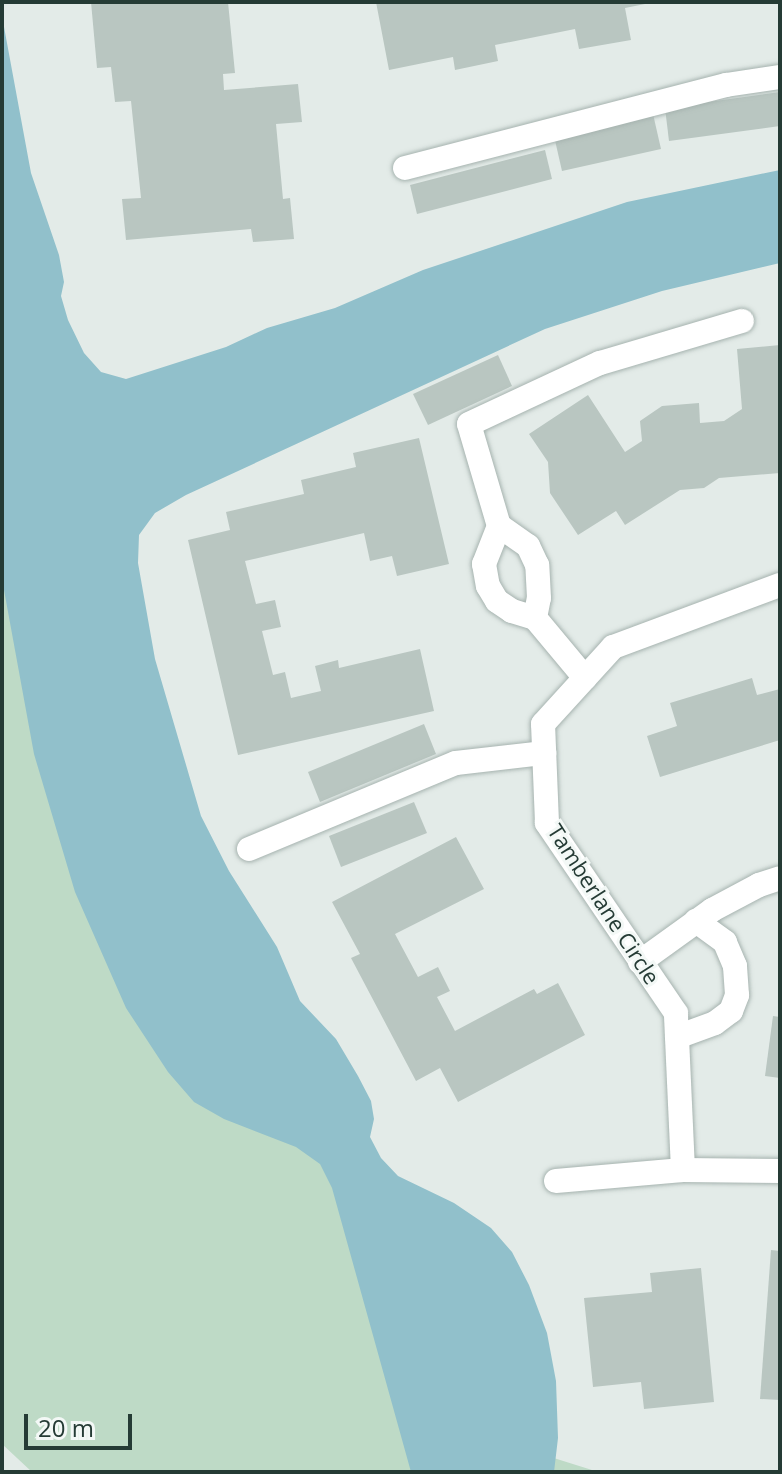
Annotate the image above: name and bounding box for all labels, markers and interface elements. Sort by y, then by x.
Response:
street label: Tamberlane Circle [542,819,666,989]
scale bar [28,1398,136,1448]
text: 20 m [38,1411,94,1444]

